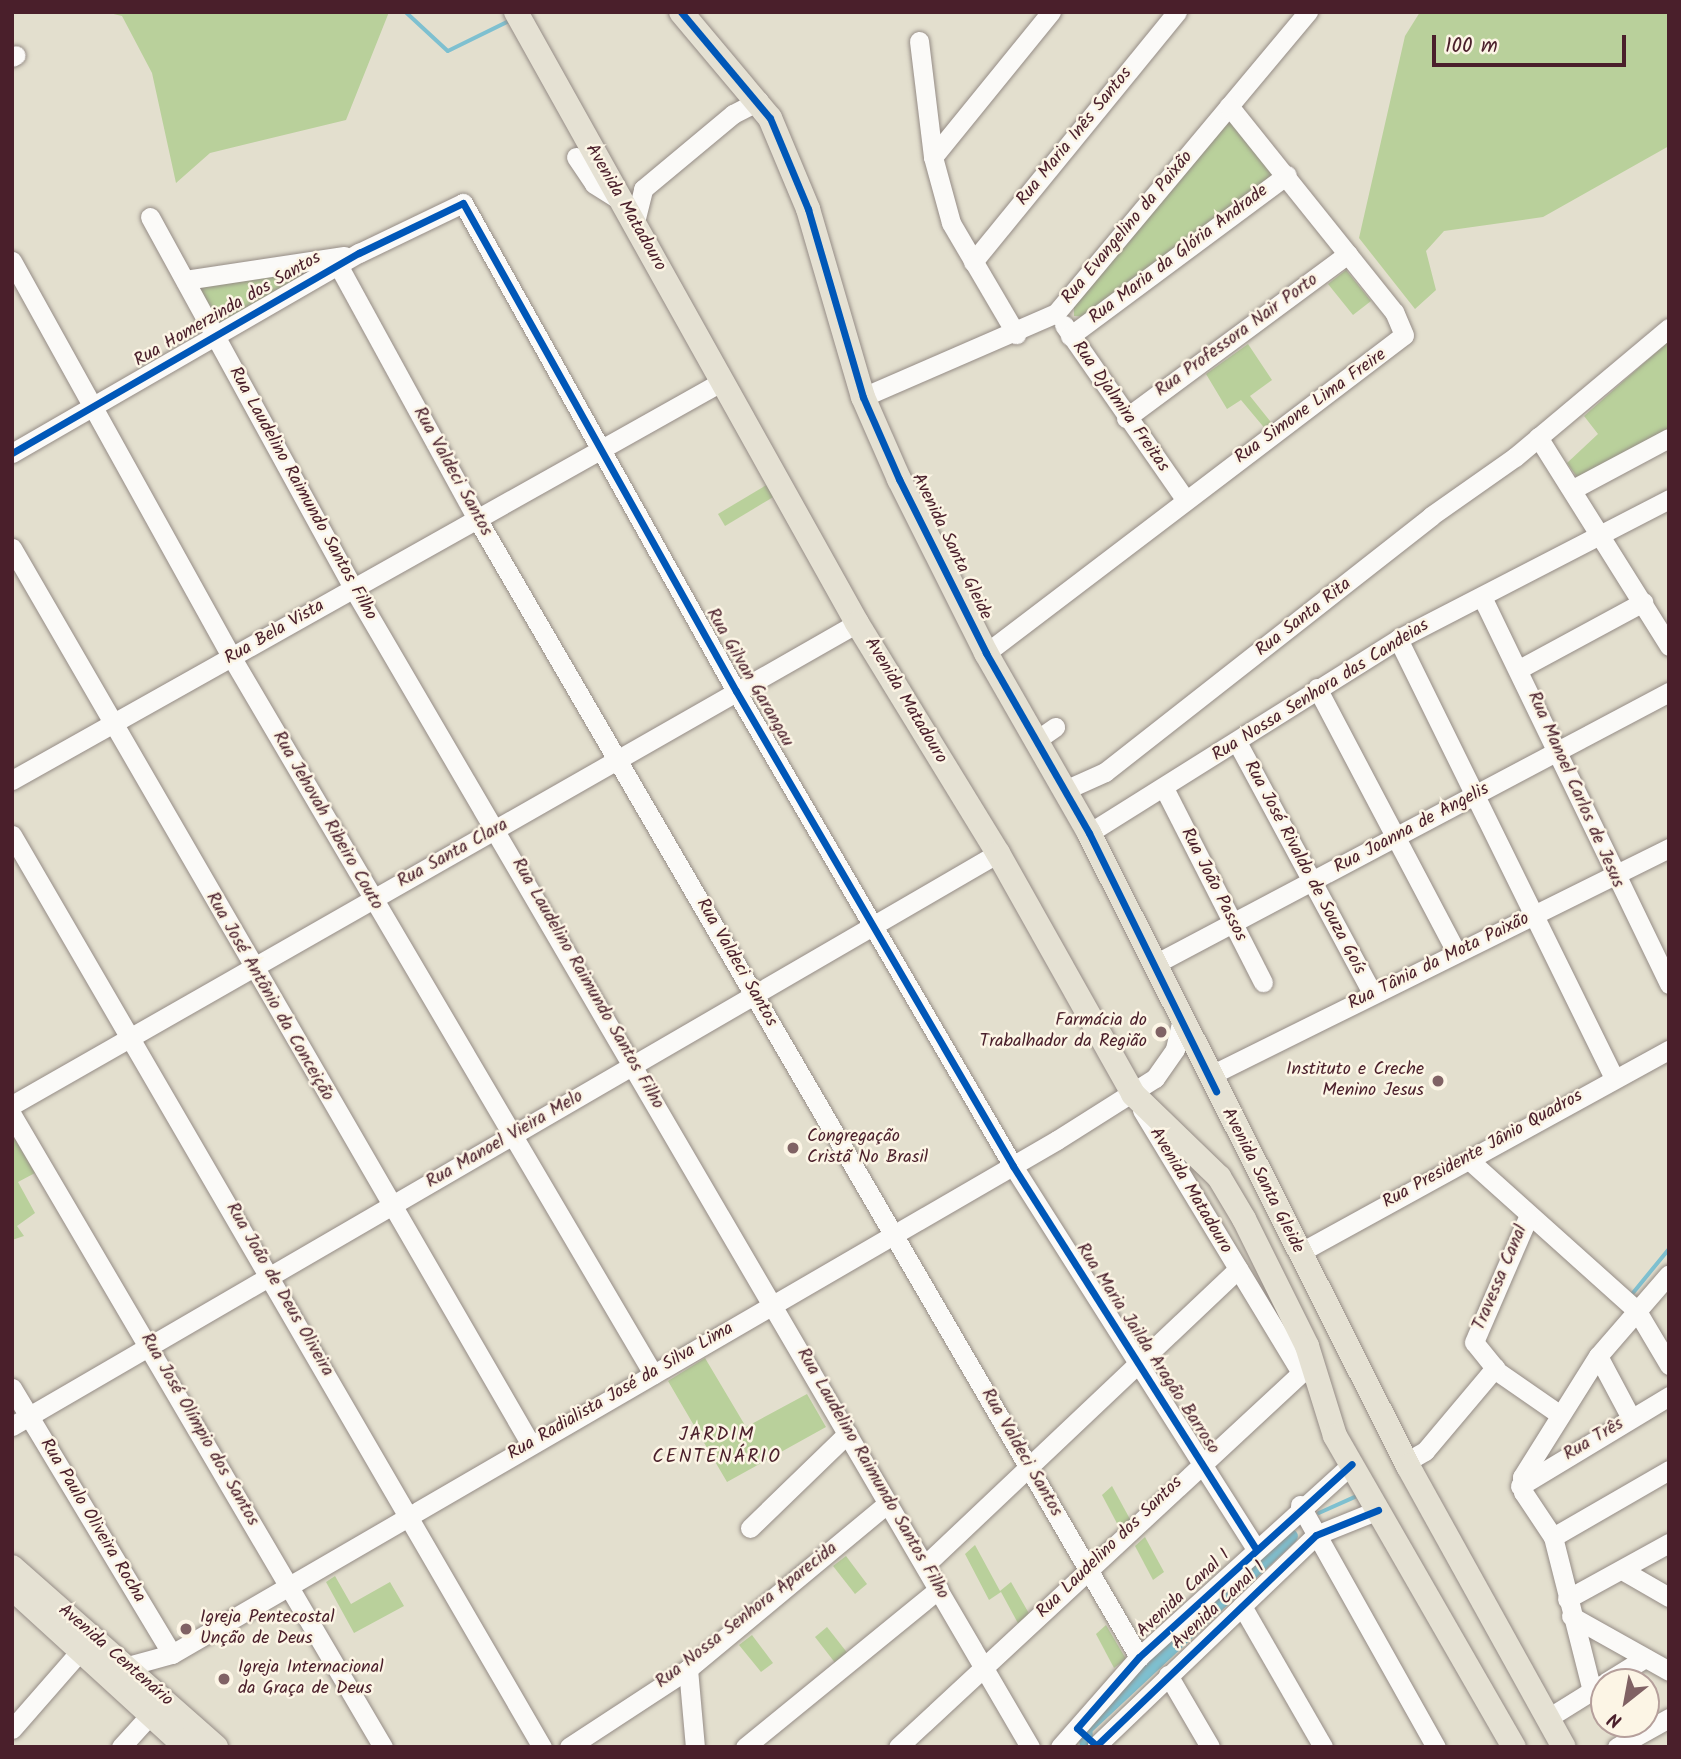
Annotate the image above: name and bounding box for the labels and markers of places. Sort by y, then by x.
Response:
place label: Farmácia do Trabalhador da Região [980,1011,1147,1054]
marker: Farmácia do Trabalhador da Região [1153,1024,1169,1040]
place label: Instituto e Creche Menino Jesus [1286,1060,1424,1102]
marker: Instituto e Creche Menino Jesus [1430,1073,1446,1089]
place label: Congregação Cristã No Brasil [807,1127,928,1170]
marker: Congregação Cristã No Brasil [785,1140,801,1156]
place label: Igreja Pentecostal Unção de Deus [200,1608,335,1650]
marker: Igreja Pentecostal Unção de Deus [178,1621,194,1637]
place label: Igreja Internacional da Graça de Deus [238,1658,384,1700]
marker: Igreja Internacional da Graça de Deus [216,1671,232,1687]

